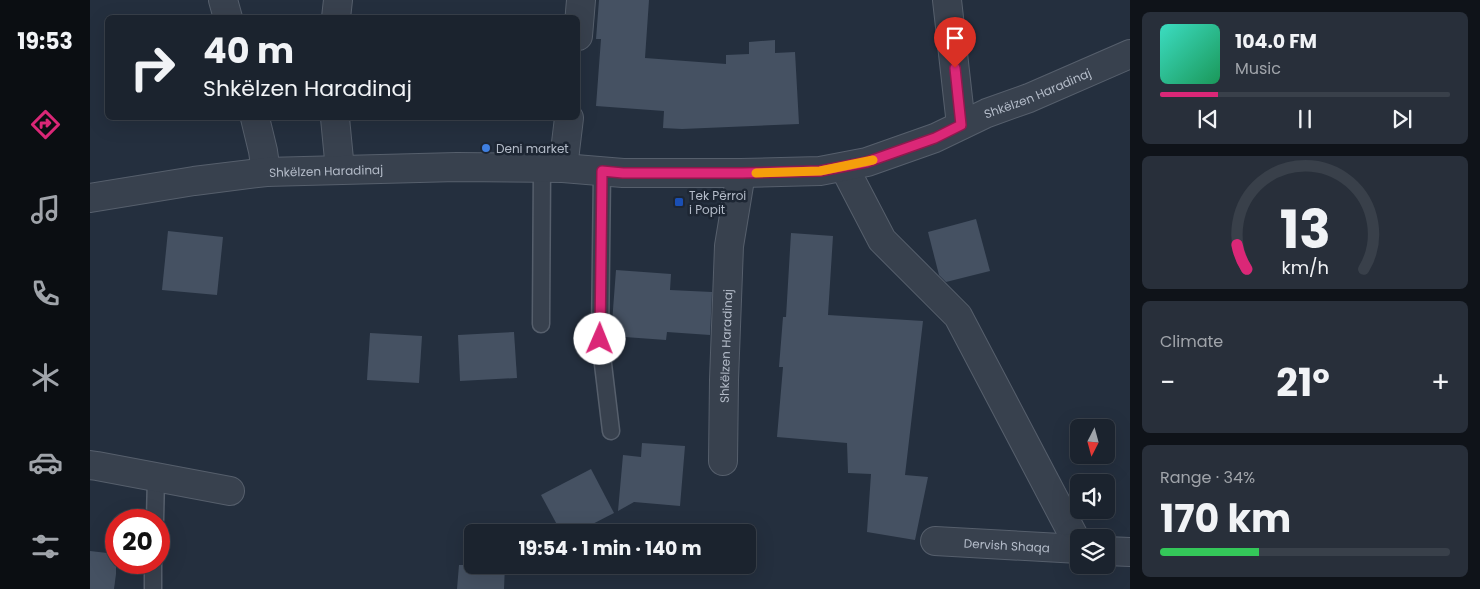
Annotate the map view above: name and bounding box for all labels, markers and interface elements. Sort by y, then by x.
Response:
pin [934,17,976,68]
icon: arrive [941,24,969,52]
text: 19:53 [17,26,73,57]
text: 40 m [203,26,294,75]
text: 104.0 FM [1235,28,1317,55]
icon: right [120,35,185,100]
text: Music [1235,57,1281,80]
street label: Shkëlzen Haradinaj [981,64,1093,122]
text: Shkëlzen Haradinaj [203,73,412,104]
icon: previous [1194,105,1222,133]
icon: pause [1291,105,1319,133]
icon: next [1388,105,1416,133]
icon: directions [28,107,63,142]
place label: Deni market [496,140,569,157]
marker: Deni market [480,142,492,154]
street label: Shkëlzen Haradinaj [269,160,383,180]
place label: Tek Përroi i Popit [689,187,746,218]
icon: music [28,192,63,227]
text: 13 [1279,193,1331,266]
marker: Tek Përroi i Popit [673,196,685,208]
text: km/h [1281,255,1329,280]
icon: phone [28,276,63,311]
street label: Shkëlzen Haradinaj [715,289,736,403]
position arrow [573,312,625,364]
text: Climate [1160,330,1223,353]
text: 21° [1276,356,1330,409]
icon: climate [28,360,63,395]
text: − [1160,363,1175,402]
text: + [1431,363,1450,402]
north arrow [1070,419,1115,464]
map controls [1070,419,1115,574]
icon: car [28,445,63,480]
text: Range · 34% [1160,466,1255,489]
button: sound [1070,474,1115,519]
text: 170 km [1160,492,1291,545]
speed limit sign: 20 [105,509,170,574]
icon: filters [28,529,63,564]
button: layers [1070,529,1115,574]
street label: Dervish Shaqa [963,534,1050,556]
text: 19:54 · 1 min · 140 m [518,535,702,562]

